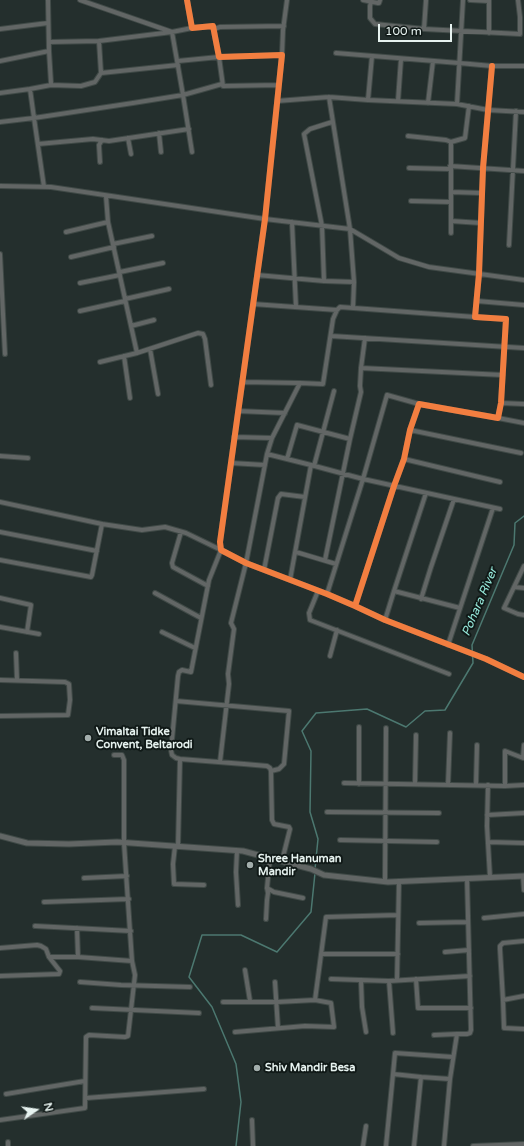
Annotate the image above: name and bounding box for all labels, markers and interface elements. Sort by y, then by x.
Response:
scale bar [380,16,454,42]
text: 100 m [385,24,422,38]
water label: Pohara River [459,566,501,638]
place label: Vimaltai Tidke Convent, Beltarodi [96,725,193,751]
marker: Vimaltai Tidke Convent, Beltarodi [83,733,93,743]
place label: Shree Hanuman Mandir [258,852,342,878]
marker: Shree Hanuman Mandir [245,860,255,870]
place label: Shiv Mandir Besa [265,1061,355,1075]
marker: Shiv Mandir Besa [252,1063,262,1073]
north arrow [16,1090,56,1130]
text: N [41,1101,56,1113]

